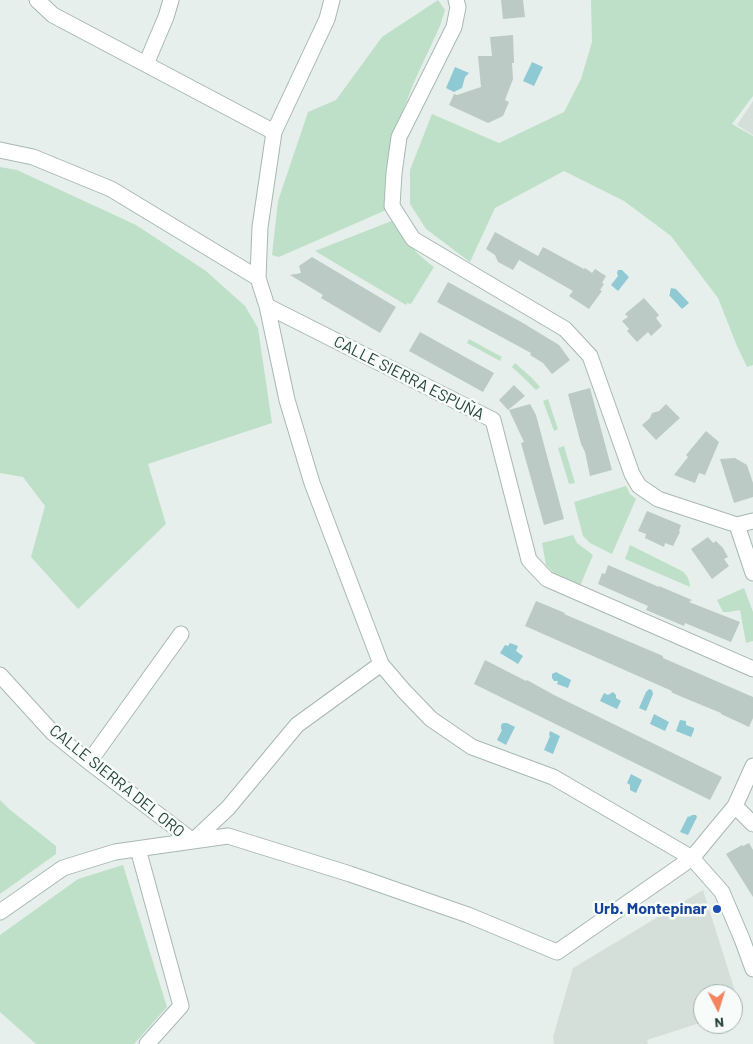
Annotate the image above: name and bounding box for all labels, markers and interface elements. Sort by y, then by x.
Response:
street label: CALLE SIERRA ESPUÑA [331,332,487,424]
street label: CALLE SIERRA DEL ORO [46,721,188,841]
place label: Urb. Montepinar [594,899,707,919]
marker: Urb. Montepinar [711,903,723,915]
north arrow [693,984,743,1034]
text: N [714,1015,725,1032]

